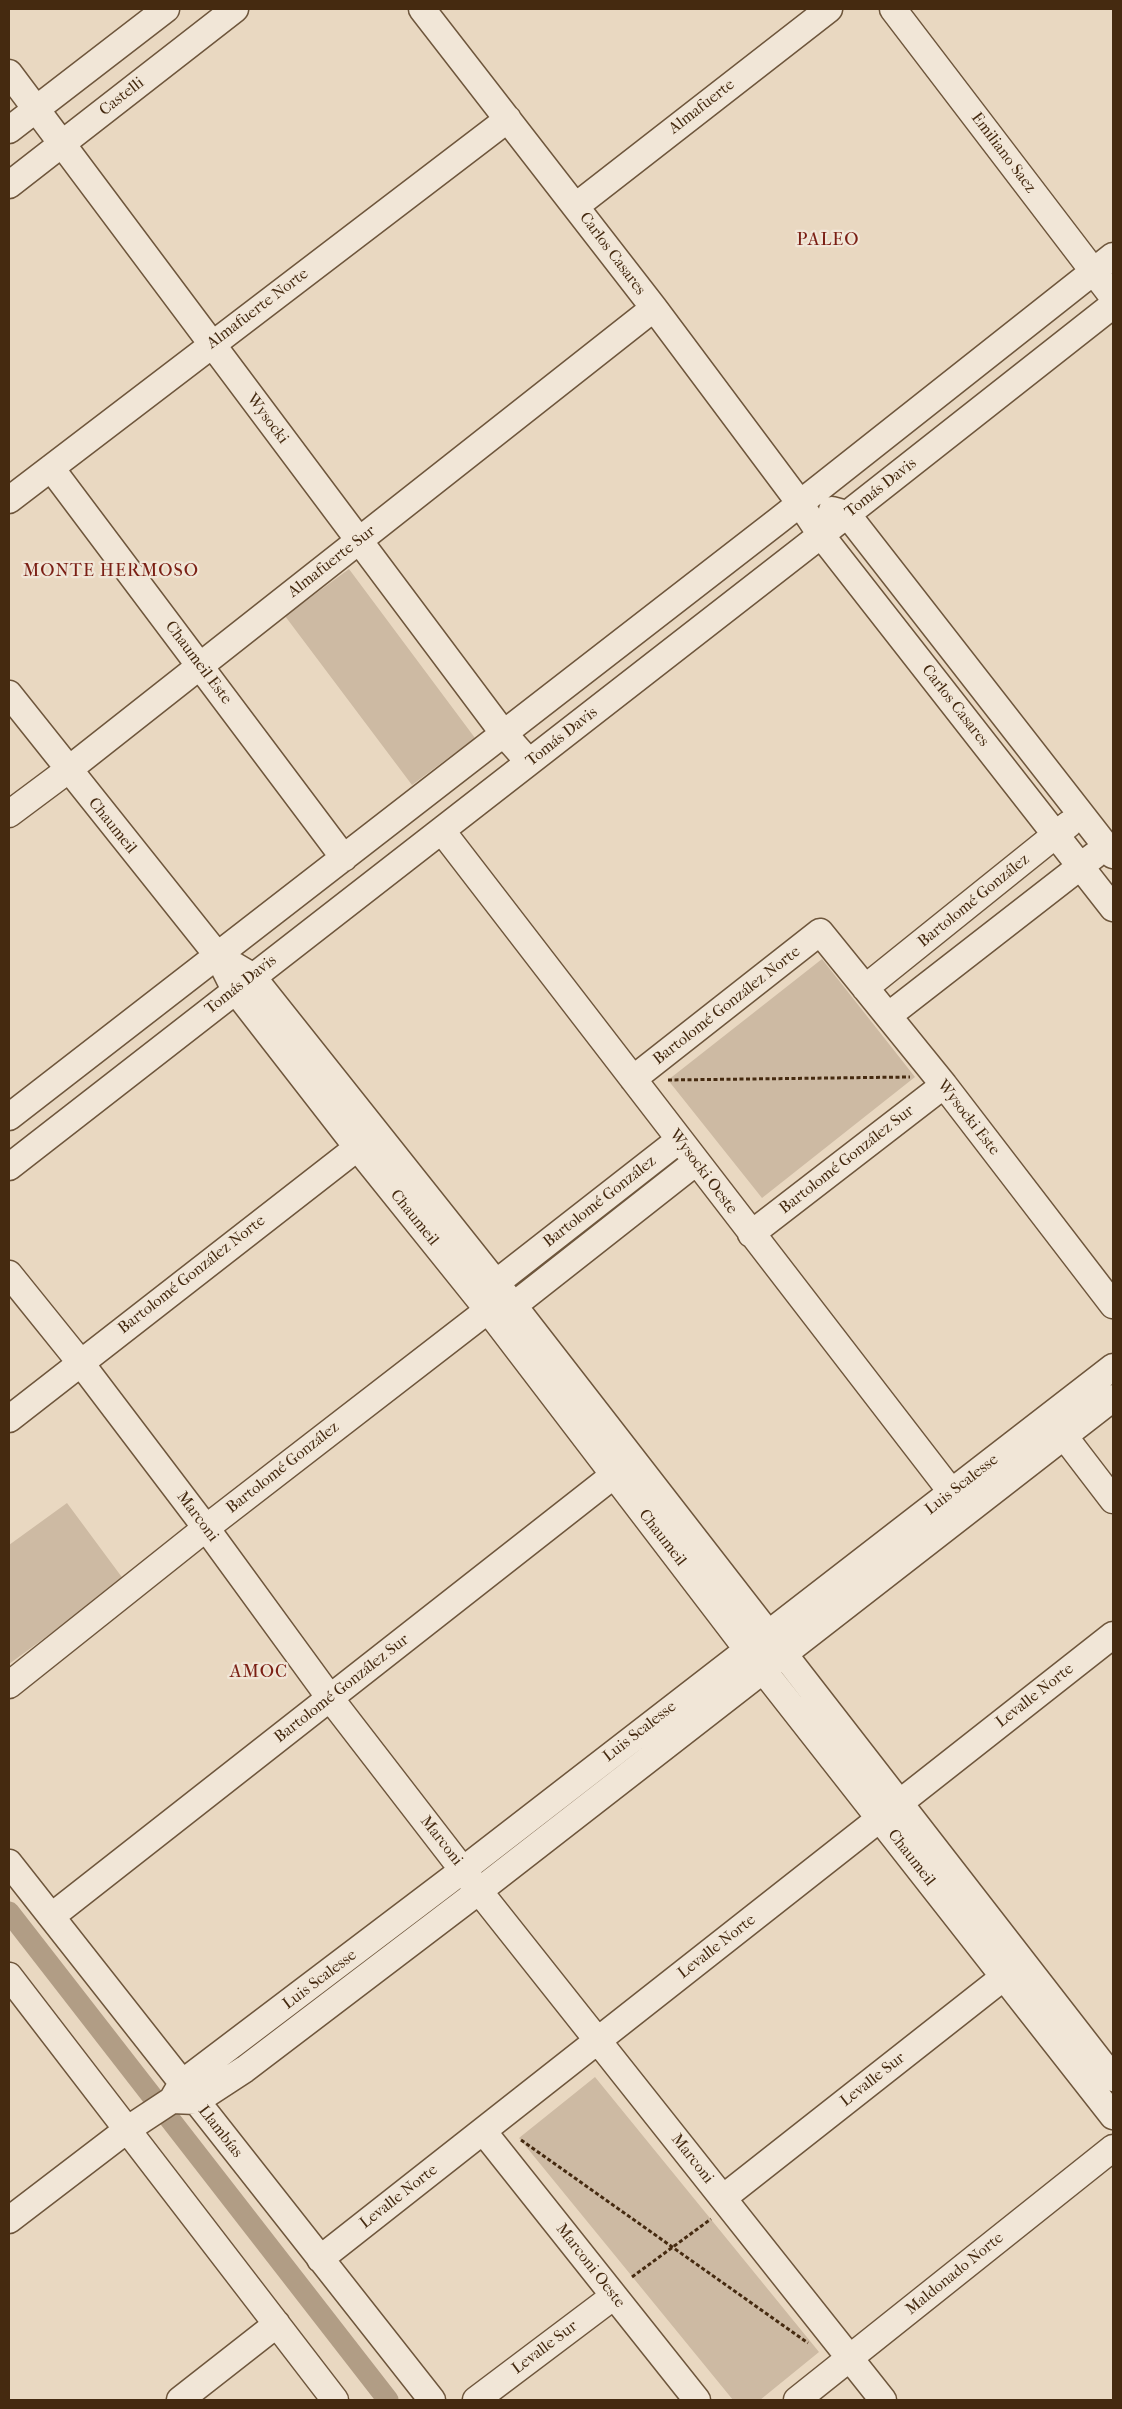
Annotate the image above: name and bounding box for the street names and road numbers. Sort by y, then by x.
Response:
street label: Castelli [96,74,148,120]
street label: Almafuerte [665,75,739,139]
street label: Emiliano Saez [967,109,1039,197]
street label: Carlos Casares [575,209,649,299]
street label: Almafuerte Norte [203,265,313,353]
street label: Wysocki [242,390,292,448]
street label: Tomás Davis [841,454,921,522]
street label: Almafuerte Sur [284,522,380,602]
street label: Chaumeil Este [160,618,236,708]
street label: Carlos Casares [917,661,993,751]
street label: Tomás Davis [522,703,602,771]
street label: Chaumeil [84,794,140,858]
street label: Bartolomé González [914,850,1034,952]
street label: Bartolomé González Norte [650,943,804,1069]
street label: Tomás Davis [201,951,281,1019]
street label: Wysocki Este [933,1076,1003,1160]
street label: Bartolomé González Sur [776,1102,918,1218]
street label: Wysocki Oeste [665,1126,741,1218]
street label: Bartolomé González [540,1152,660,1252]
street label: Chaumeil [386,1186,442,1250]
street label: Bartolomé González Norte [115,1212,269,1338]
street label: Bartolomé González [223,1418,343,1518]
street label: Luis Scalesse [922,1451,1002,1519]
street label: Marconi [172,1488,222,1546]
street label: Chaumeil [634,1506,690,1570]
street label: Bartolomé González Sur [271,1631,413,1747]
street label: Levalle Norte [992,1660,1078,1732]
street label: Luis Scalesse [600,1698,680,1766]
street label: Marconi [416,1812,466,1870]
street label: Chaumeil [883,1826,939,1890]
street label: Levalle Norte [674,1911,760,1983]
street label: Luis Scalesse [279,1946,361,2014]
street label: Levalle Sur [837,2049,909,2111]
street label: Llambías [194,2102,246,2162]
street label: Marconi [667,2130,717,2188]
street label: Levalle Norte [356,2161,442,2233]
street label: Marconi Oeste [551,2220,629,2312]
street label: Maldonado Norte [902,2229,1008,2319]
street label: Levalle Sur [509,2317,581,2379]

